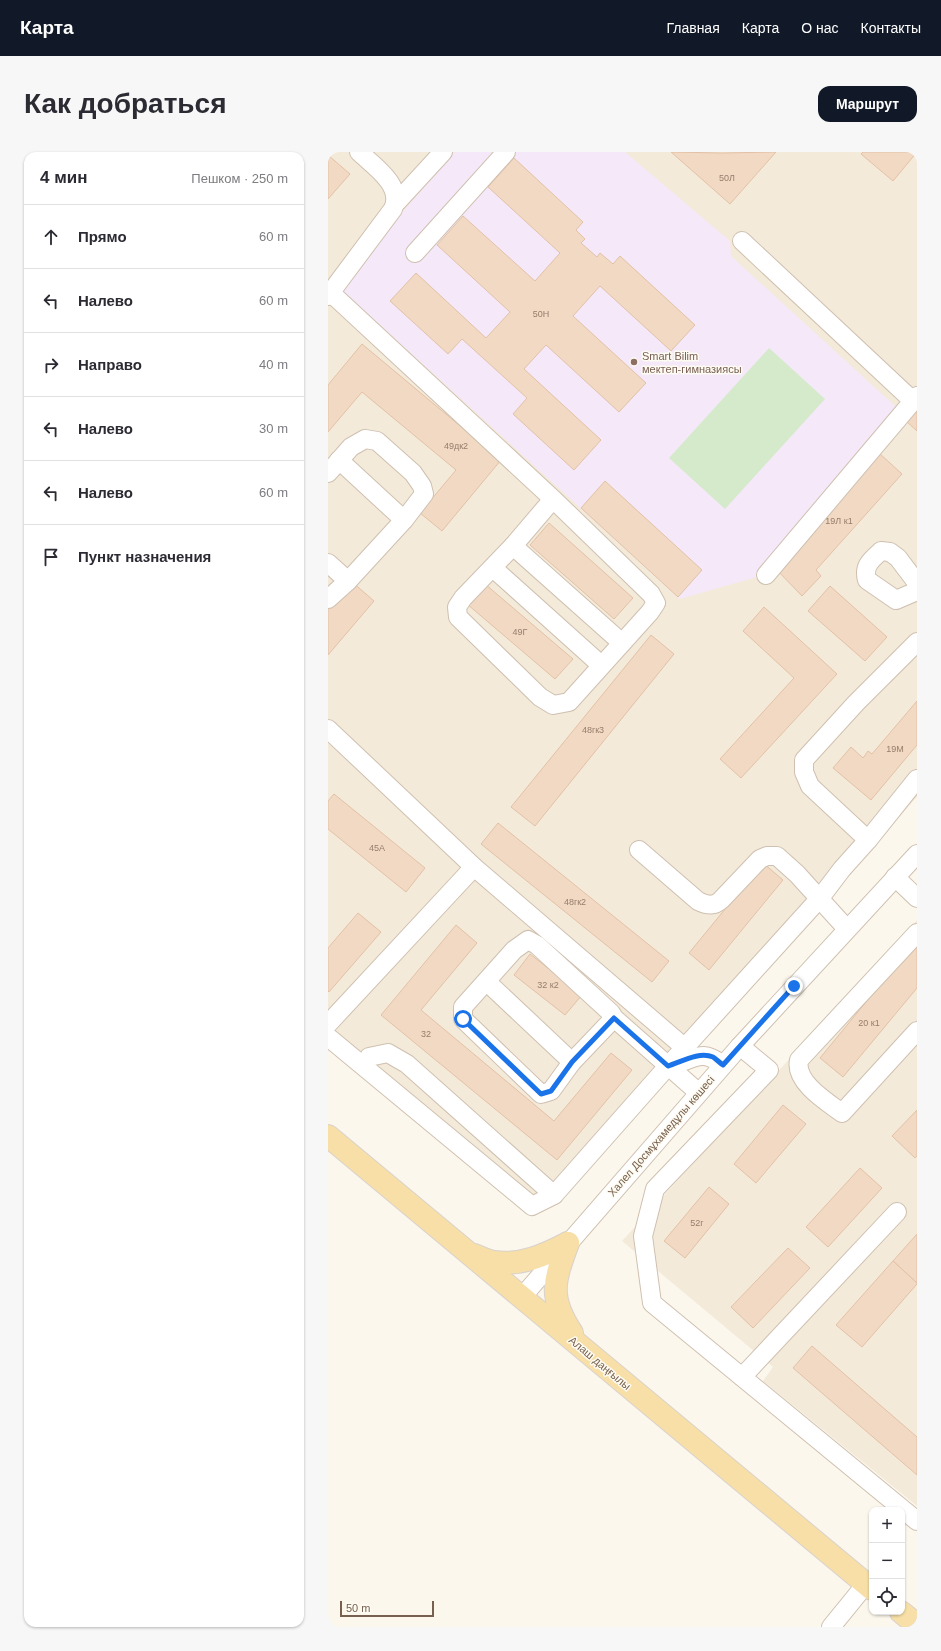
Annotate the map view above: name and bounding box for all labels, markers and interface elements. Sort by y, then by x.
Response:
text: Карта [20,17,74,38]
text: Главная [666,20,720,36]
text: Карта [742,20,779,36]
text: О нас [801,20,839,36]
text: Контакты [861,20,921,36]
button: Маршрут [818,86,917,122]
text: Как добраться [24,88,226,119]
text: 4 мин [40,168,87,187]
text: Пешком · 250 m [191,171,288,186]
house number: 50Л [719,173,735,183]
icon: ahead [40,226,62,248]
text: Прямо [78,228,127,245]
text: 60 m [259,229,288,244]
icon: left [40,290,62,312]
text: Налево [78,292,133,309]
text: 60 m [259,293,288,308]
house number: 50Н [533,309,549,319]
place label: Smart Bilim мектеп-гимназиясы [642,350,742,375]
icon: right [40,354,62,376]
text: Направо [78,356,142,373]
text: 40 m [259,357,288,372]
marker: Smart Bilim мектеп-гимназиясы [629,357,639,367]
icon: left [40,418,62,440]
text: Налево [78,420,133,437]
text: 30 m [259,421,288,436]
house number: 49дк2 [444,441,468,451]
icon: left [40,482,62,504]
text: Налево [78,484,133,501]
text: 60 m [259,485,288,500]
house number: 19Л к1 [825,516,853,526]
icon: arrive [40,546,62,568]
text: Пункт назначения [78,548,211,565]
house number: 49Г [513,627,528,637]
house number: 48гк3 [582,725,604,735]
house number: 19М [886,744,904,754]
house number: 45А [369,843,385,853]
house number: 48гк2 [564,897,586,907]
route end [785,977,803,995]
house number: 32 к2 [537,980,559,990]
route start [454,1010,472,1028]
house number: 20 к1 [858,1018,880,1028]
house number: 32 [421,1029,431,1039]
street label: Халел Досмұхамедұлы көшесі [605,1073,717,1199]
house number: 52г [690,1218,704,1228]
street label: Алаш даңғылы [567,1334,633,1392]
map controls [869,1507,905,1615]
button: + [869,1507,905,1543]
button: − [869,1543,905,1579]
button: locate [869,1579,905,1615]
scale bar [340,1599,434,1618]
text: 50 m [346,1602,370,1614]

